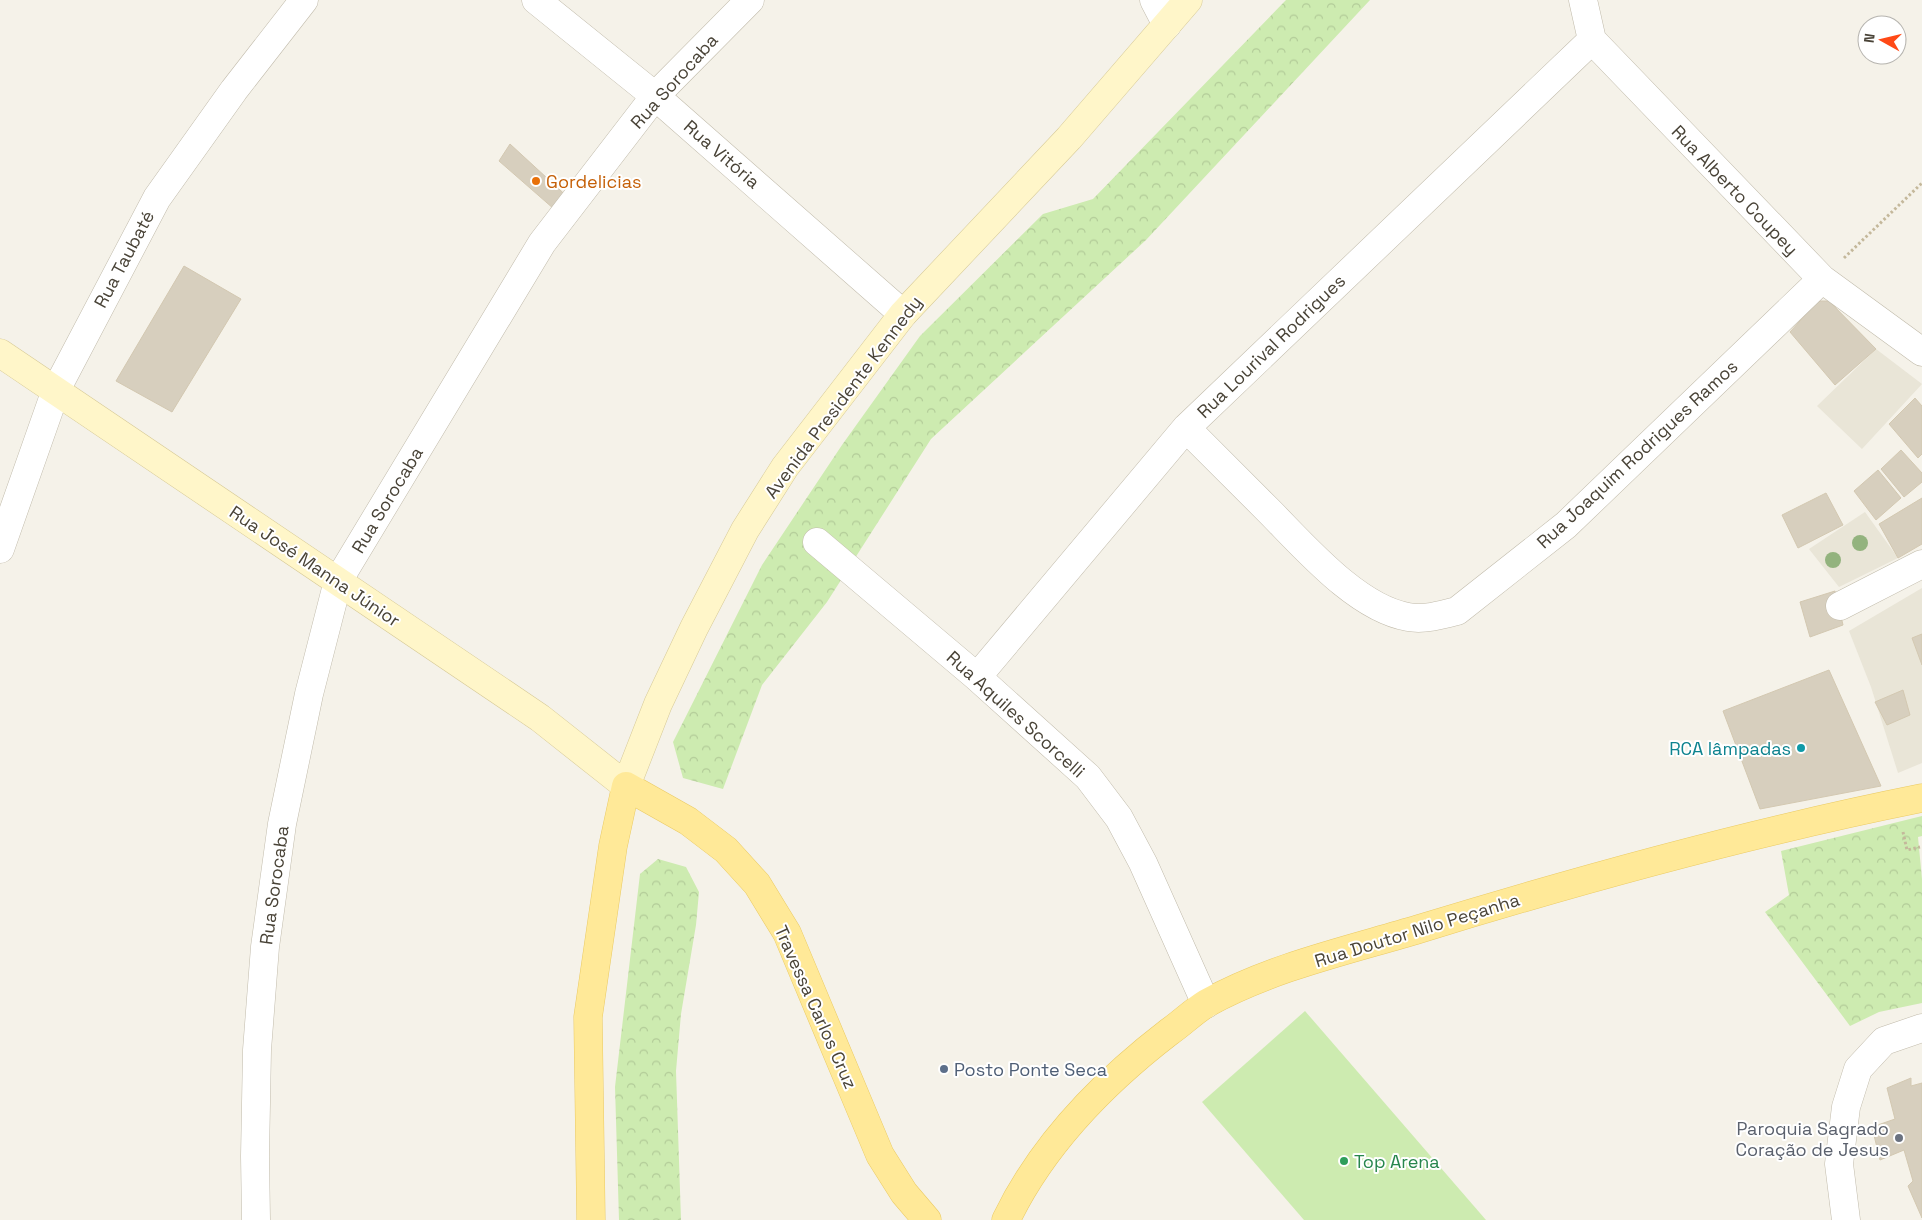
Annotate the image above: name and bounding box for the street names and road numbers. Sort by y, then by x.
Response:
street label: Rua Sorocaba [625,29,723,133]
street label: Rua Vitória [679,115,765,193]
street label: Rua Alberto Coupey [1667,120,1803,260]
street label: Rua Taubaté [89,206,159,312]
street label: Rua Lourival Rodrigues [1192,269,1350,423]
street label: Avenida Presidente Kennedy [759,291,927,503]
street label: Rua Joaquim Rodrigues Ramos [1532,355,1742,553]
street label: Rua Sorocaba [346,443,428,557]
street label: Rua José Manna Júnior [225,500,405,632]
street label: Rua Aquiles Scorcelli [942,646,1090,782]
street label: Rua Sorocaba [254,824,294,946]
street label: Rua Doutor Nilo Peçanha [1312,888,1522,972]
street label: Travessa Carlos Cruz [770,922,862,1092]

